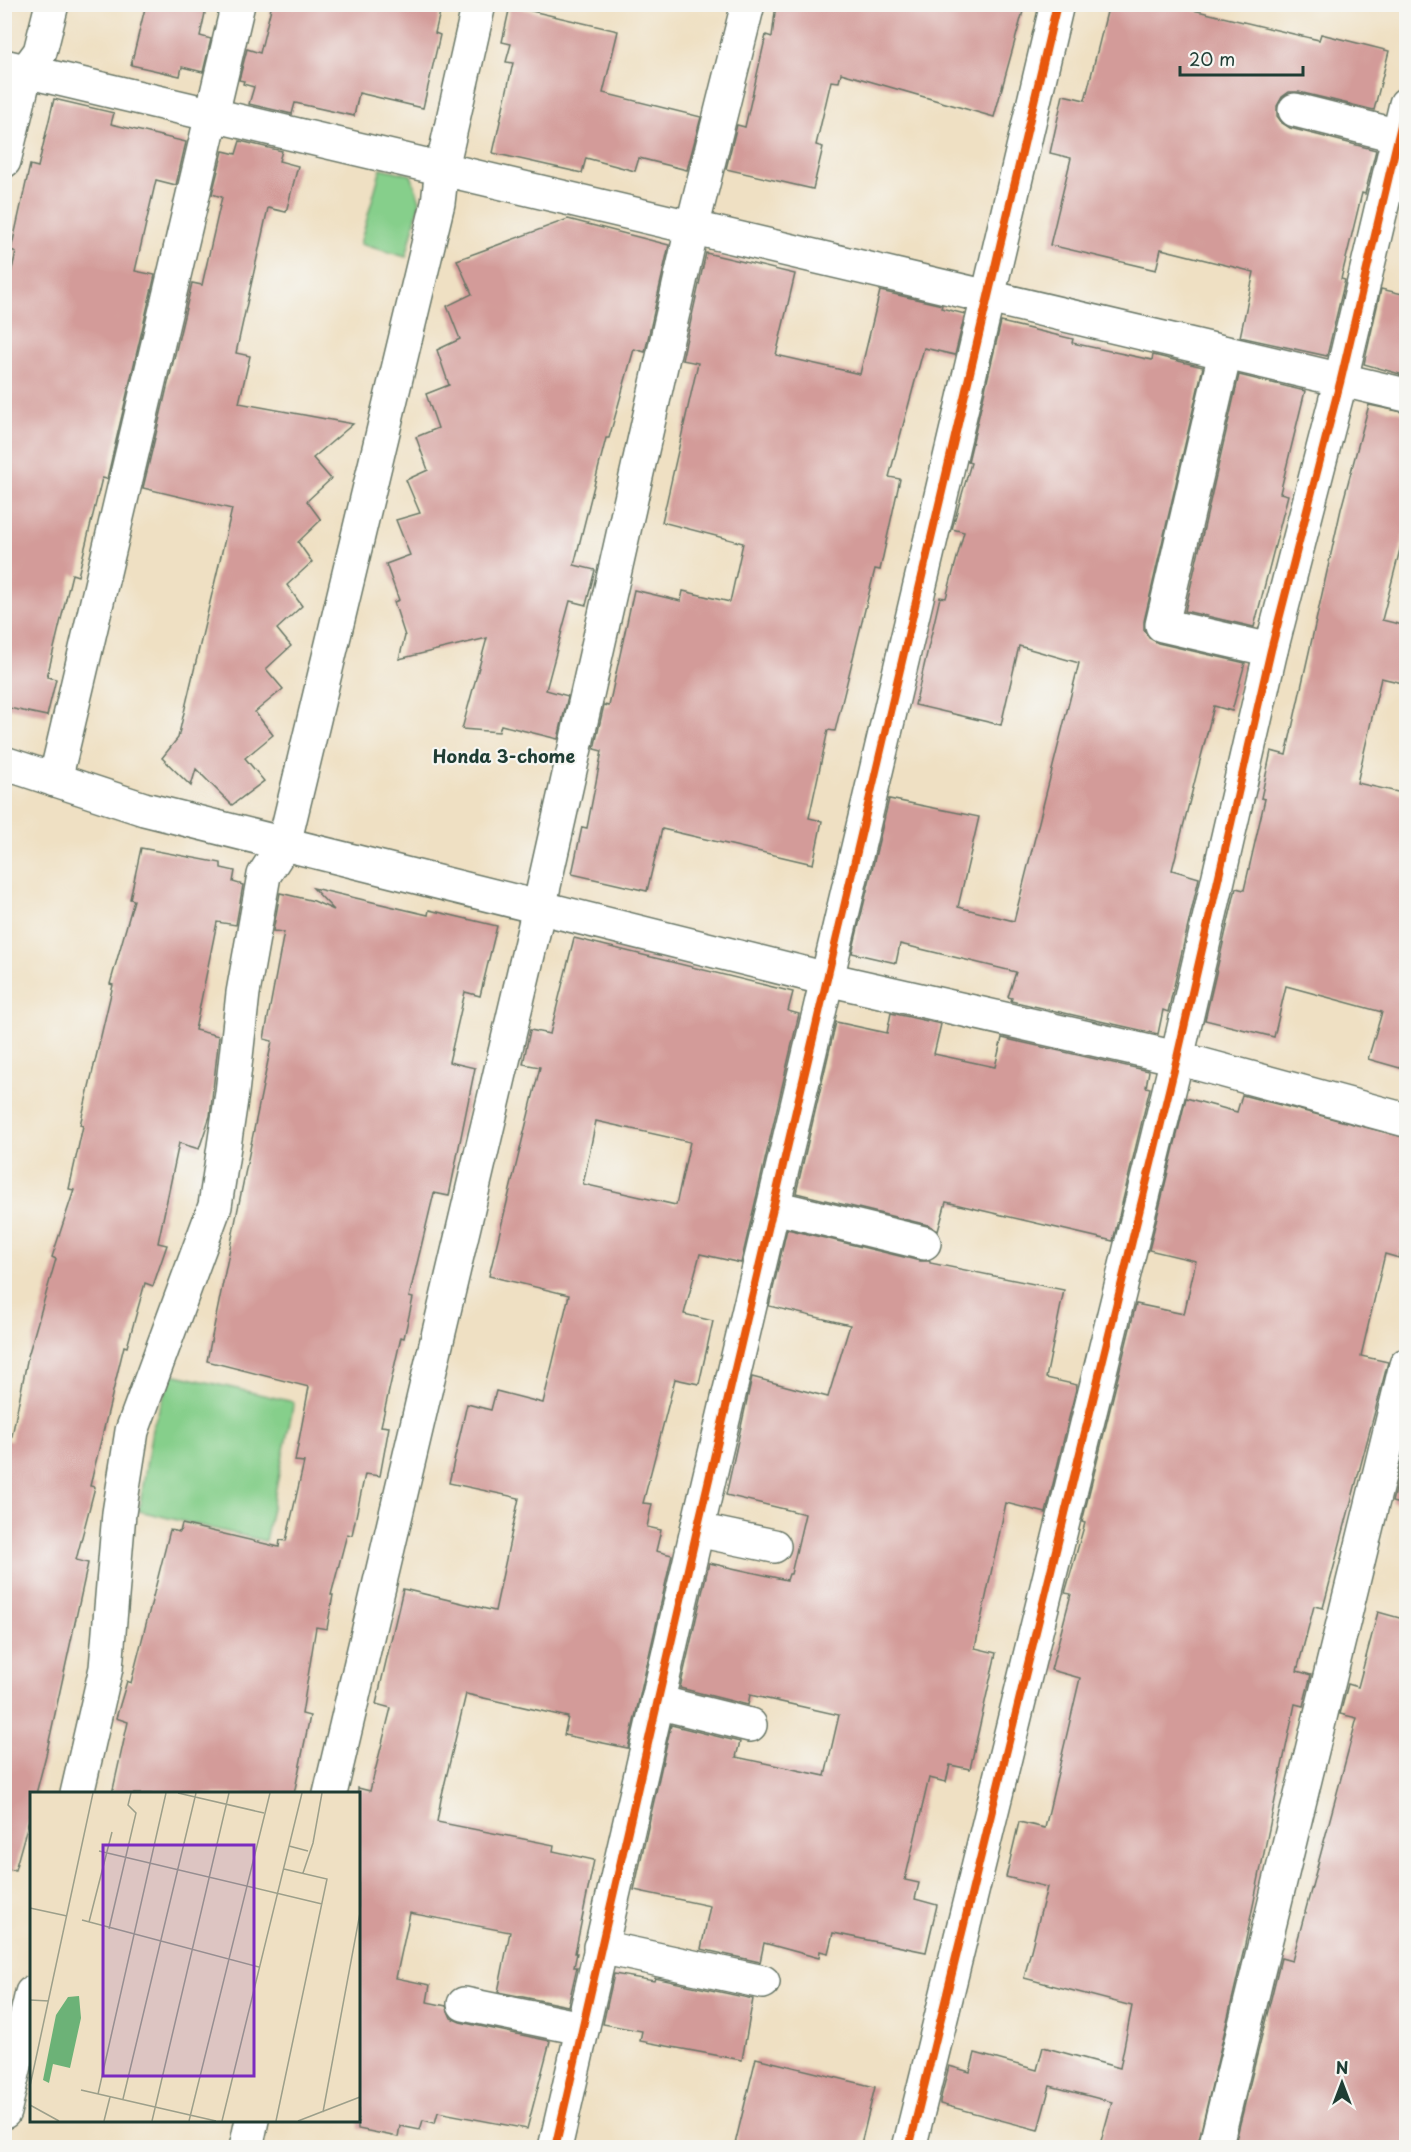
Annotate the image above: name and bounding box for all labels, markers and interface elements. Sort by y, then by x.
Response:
scale bar [1180,39,1303,77]
text: 20 m [1189,45,1235,72]
district label: Honda 3-chome [433,742,575,769]
inset map [30,1792,360,2122]
north arrow [1312,2053,1372,2113]
text: N [1336,2055,1348,2079]

